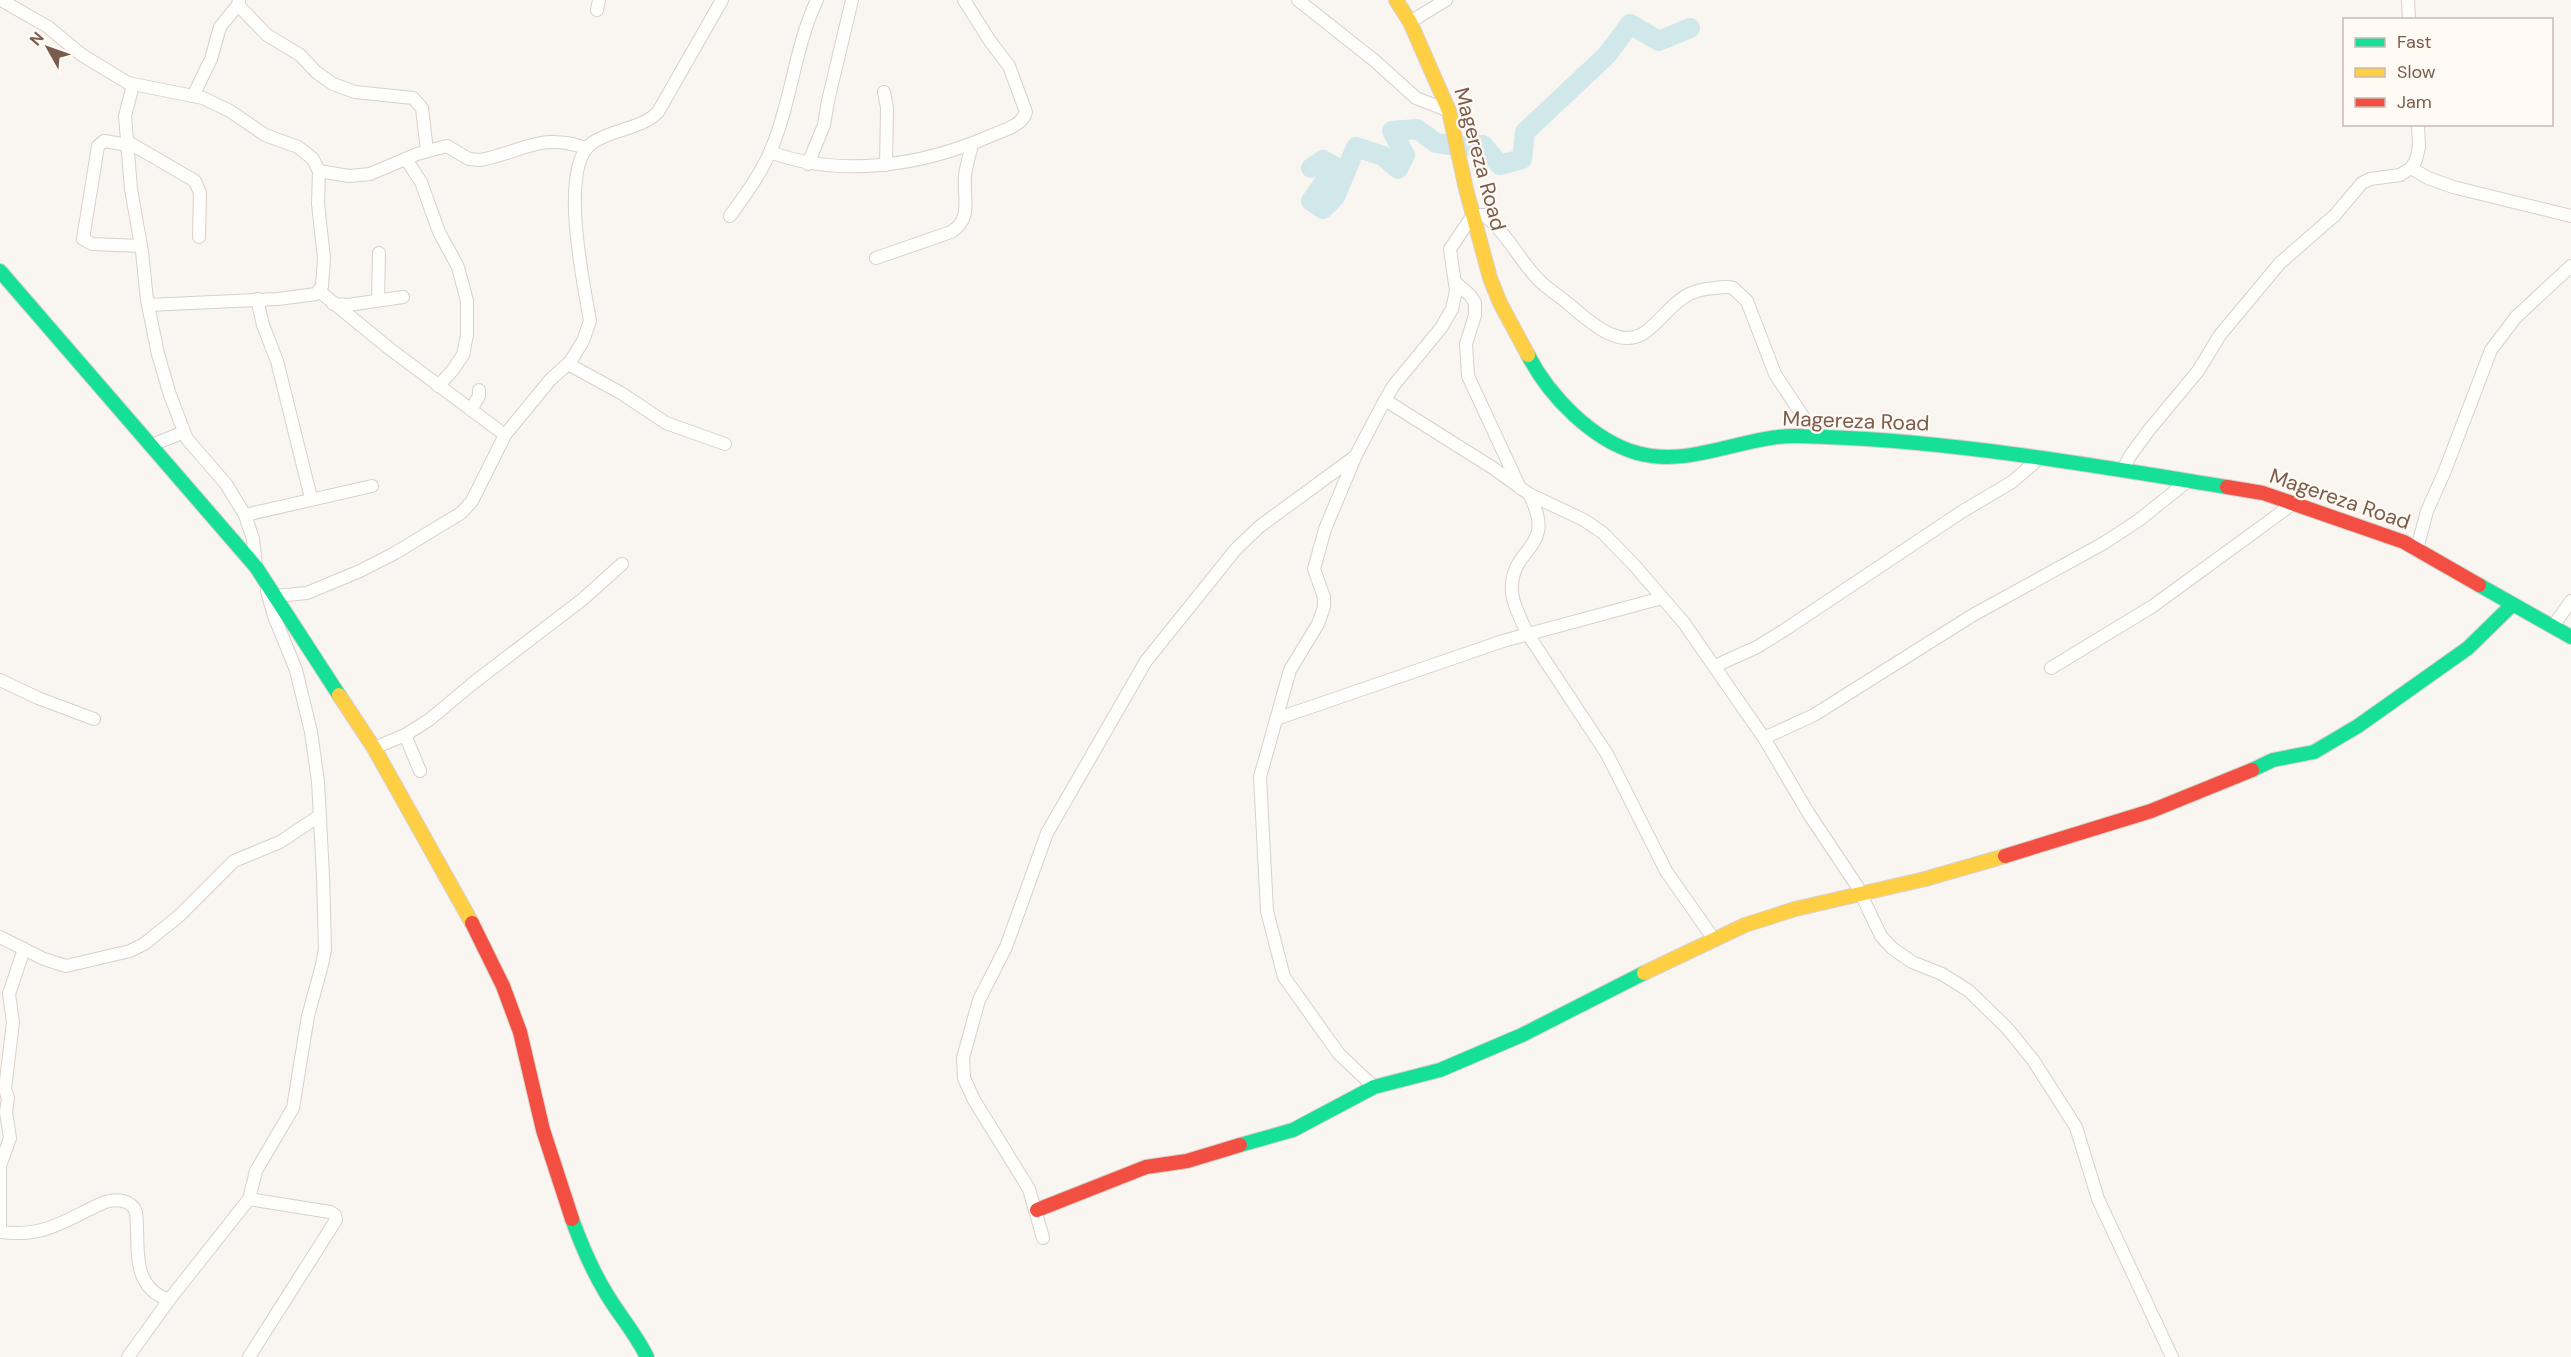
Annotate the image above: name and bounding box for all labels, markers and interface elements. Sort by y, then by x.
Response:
north arrow [18,18,78,78]
legend [2343,18,2553,126]
text: N [25,27,49,50]
text: Fast [2397,30,2432,54]
text: Slow [2397,60,2436,84]
street label: Magereza Road [1447,84,1513,234]
text: Jam [2397,90,2432,114]
street label: Magereza Road [1782,404,1930,438]
street label: Magereza Road [2266,462,2414,536]

